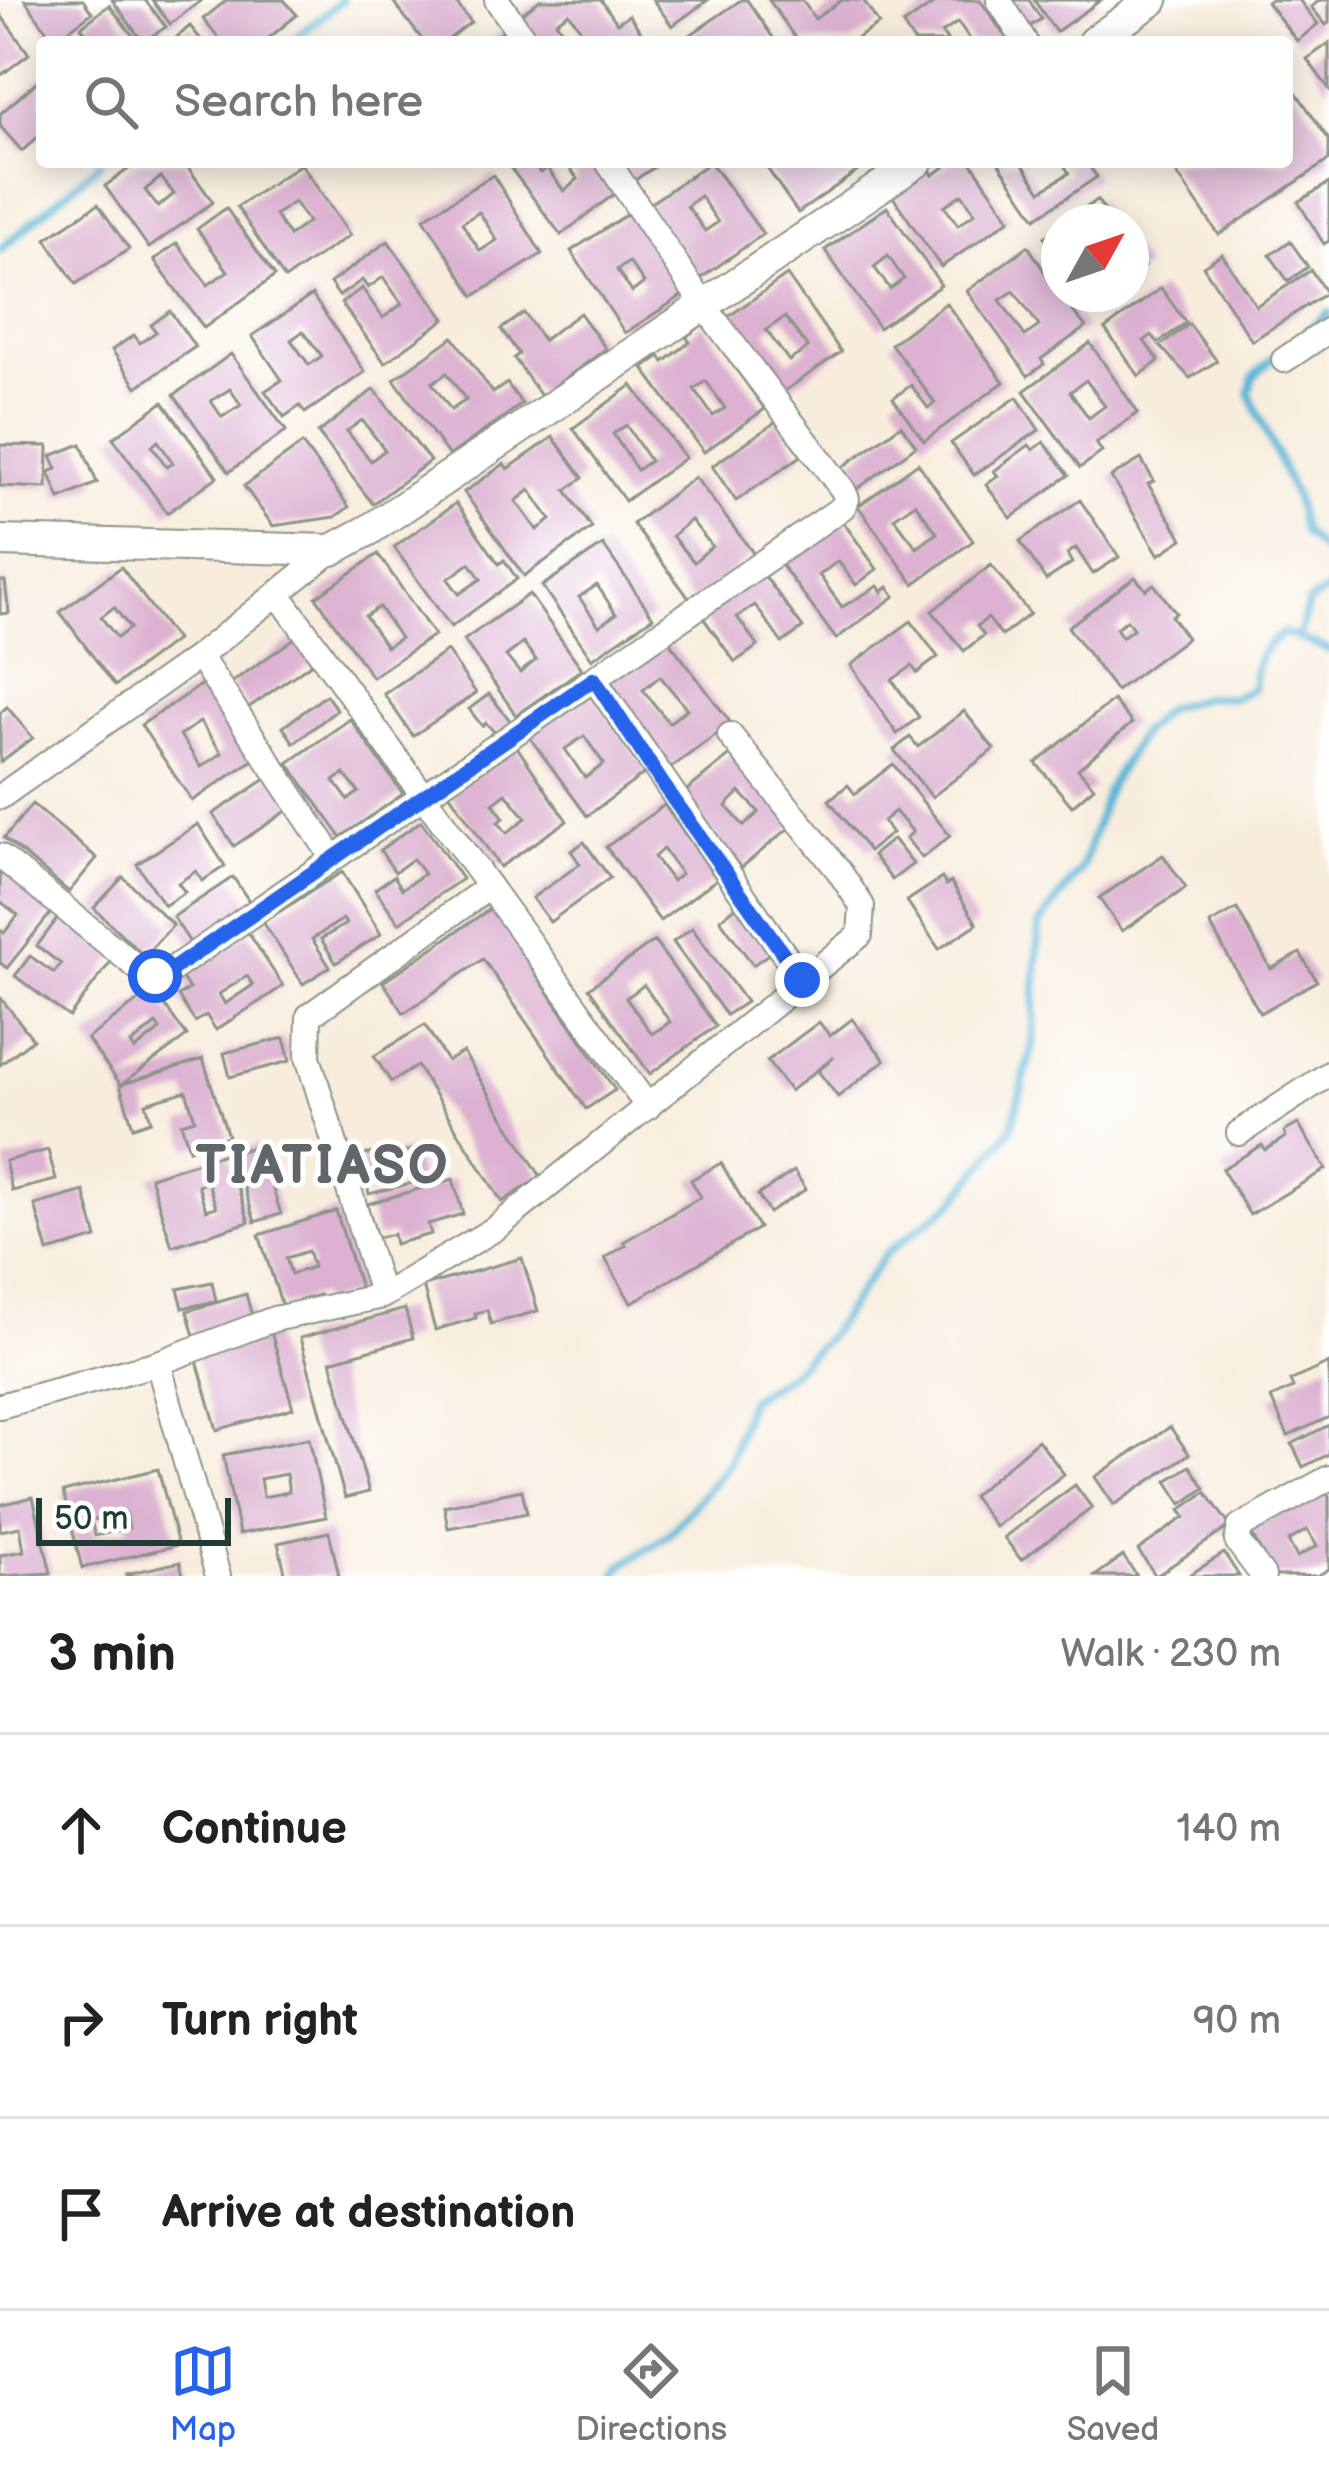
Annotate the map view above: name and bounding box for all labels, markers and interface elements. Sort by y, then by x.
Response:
search box [36,36,1293,168]
icon: search [78,69,144,135]
text: Search here [174,75,423,130]
north arrow [1041,204,1149,312]
route start [128,949,182,1003]
route end [775,953,829,1007]
district label: TIATIASO [195,1134,451,1199]
scale bar [36,1492,231,1545]
text: 50 m [54,1499,129,1539]
text: 3 min [48,1624,176,1685]
text: Walk · 230 m [1060,1631,1281,1678]
icon: ahead [48,1797,114,1863]
text: Continue [162,1802,347,1857]
text: 140 m [1176,1806,1281,1853]
icon: right [48,1989,114,2055]
text: Turn right [162,1994,358,2049]
text: 90 m [1193,1998,1281,2045]
icon: arrive [48,2181,114,2247]
text: Arrive at destination [162,2186,575,2241]
tab: Map [170,2338,236,2450]
tab: Directions [575,2338,727,2450]
tab: Saved [1067,2338,1159,2450]

